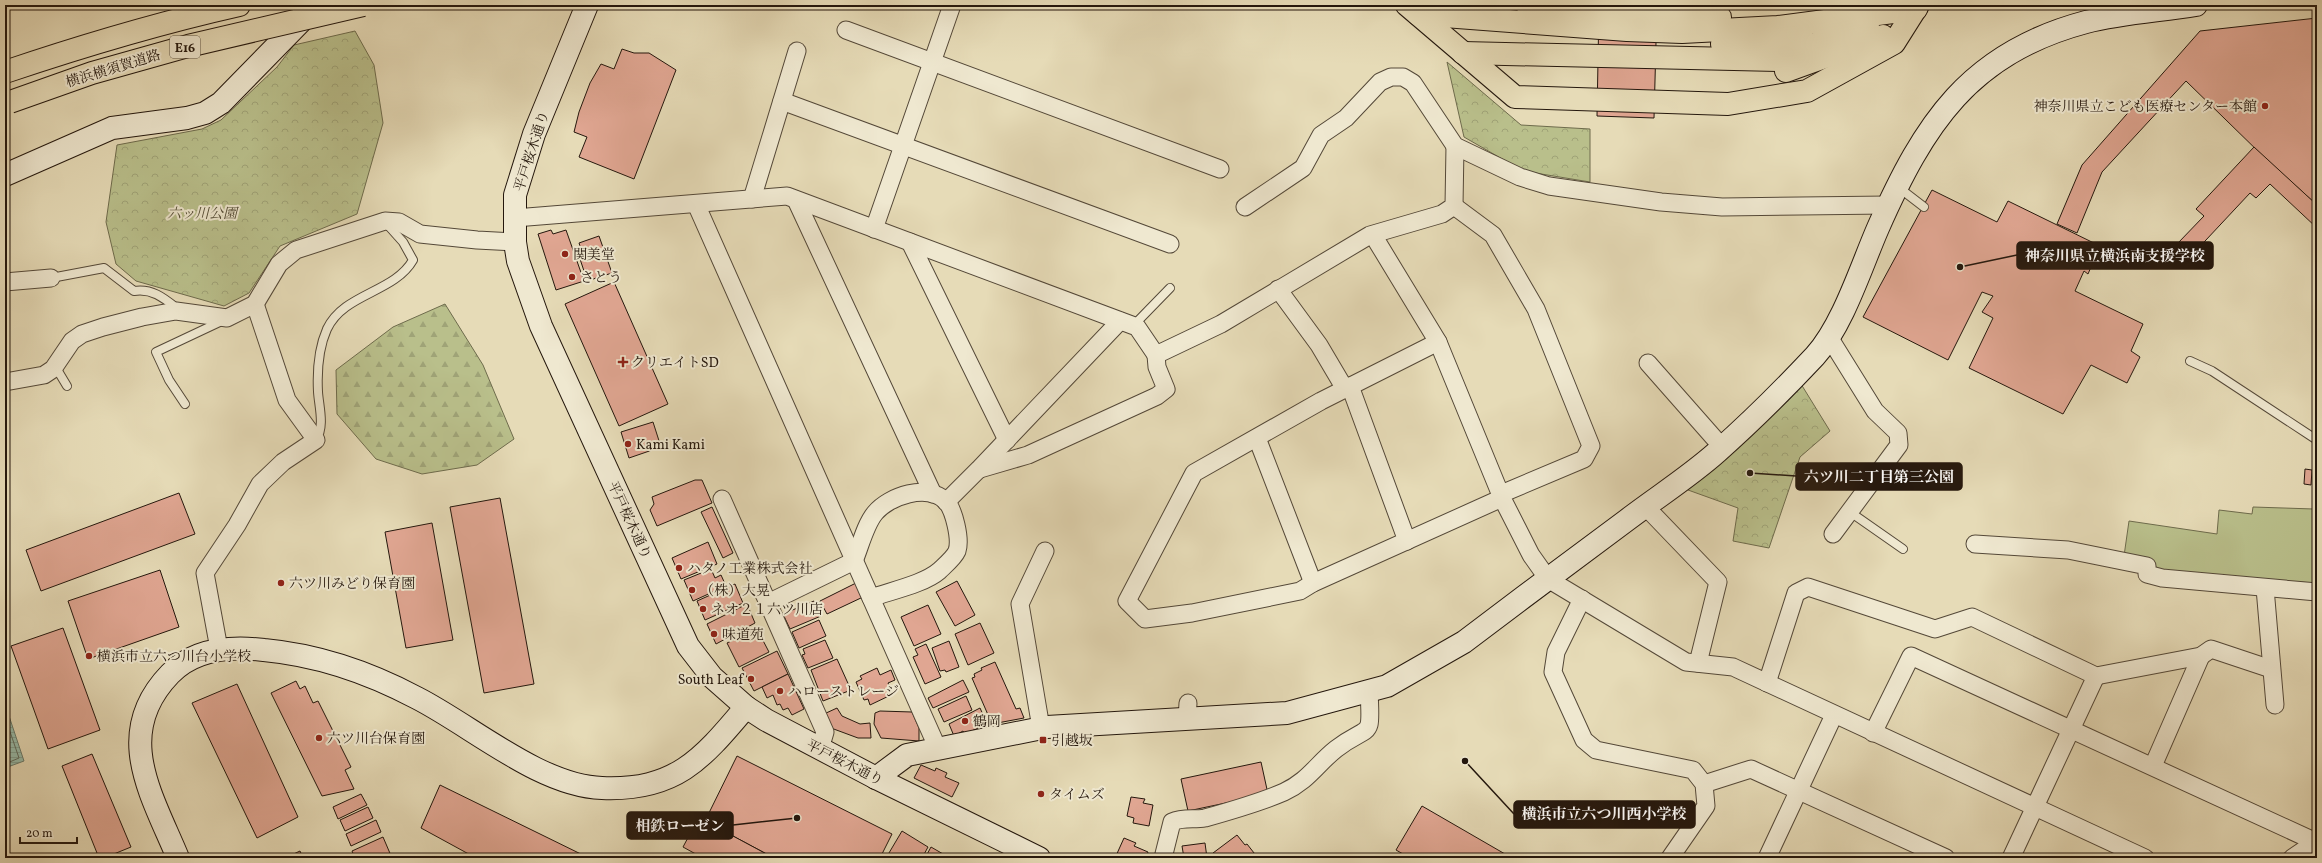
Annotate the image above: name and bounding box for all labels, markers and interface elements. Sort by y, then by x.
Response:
road number: E16 [170,36,200,58]
street label: 横浜横須賀道路 [64,46,163,93]
place label: 神奈川県立こども医療センター本館 [2034,98,2257,117]
marker: 神奈川県立こども医療センター本館 [2260,101,2270,111]
street label: 平戸桜木通り [510,109,554,194]
park label: 六ッ川公園 [167,205,239,224]
callout: 神奈川県立横浜南支援学校 [2017,242,2213,269]
place label: 関美堂 [573,246,615,265]
text: 神奈川県立横浜南支援学校 [2025,247,2205,268]
marker: 関美堂 [560,249,570,259]
place label: さとう [580,269,622,288]
marker: さとう [567,272,577,282]
place label: クリエイトSD [631,354,719,373]
marker: クリエイトSD [618,357,628,367]
place label: Kami Kami [636,436,705,455]
marker: Kami Kami [623,439,633,449]
callout: 六ツ川二丁目第三公園 [1796,463,1962,490]
text: 六ツ川二丁目第三公園 [1804,468,1954,489]
street label: 平戸桜木通り [602,479,655,563]
place label: ハタノ工業株式会社 [687,560,813,579]
marker: ハタノ工業株式会社 [674,563,684,573]
place label: 六ツ川みどり保育園 [289,575,415,594]
marker: 六ツ川みどり保育園 [276,578,286,588]
place label: （株）大晃 [700,582,770,601]
marker: （株）大晃 [687,585,697,595]
place label: ネオ２１六ツ川店 [711,601,823,620]
marker: ネオ２１六ツ川店 [698,604,708,614]
place label: 味道苑 [722,626,764,645]
marker: 味道苑 [709,629,719,639]
place label: 横浜市立六つ川台小学校 [97,648,251,667]
marker: 横浜市立六つ川台小学校 [84,651,94,661]
place label: South Leaf [678,671,744,690]
marker: South Leaf [746,674,756,684]
place label: ハローストレージ [788,683,899,702]
marker: ハローストレージ [775,686,785,696]
place label: 鶴岡 [973,713,1001,732]
marker: 鶴岡 [960,716,970,726]
place label: 六ツ川台保育園 [327,730,425,749]
place label: 引越坂 [1051,732,1093,751]
marker: 六ツ川台保育園 [314,733,324,743]
marker: 引越坂 [1038,735,1048,745]
street label: 平戸桜木通り [803,736,886,791]
place label: タイムズ [1049,786,1105,805]
marker: タイムズ [1036,789,1046,799]
callout: 横浜市立六つ川西小学校 [1514,801,1695,828]
text: 横浜市立六つ川西小学校 [1521,805,1687,826]
callout: 相鉄ローゼン [627,812,733,839]
text: 相鉄ローゼン [635,817,725,838]
scale bar [20,819,77,845]
text: 20 m [26,826,53,842]

